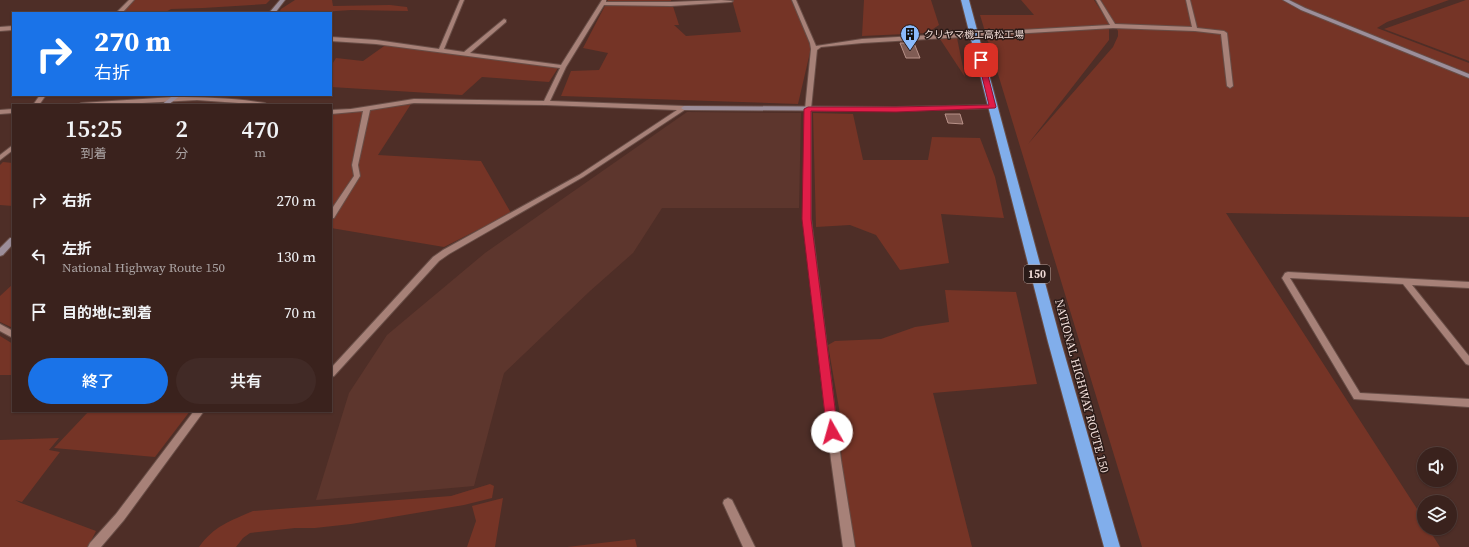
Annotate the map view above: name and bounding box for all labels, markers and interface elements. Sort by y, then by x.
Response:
text: 270 m [94,22,171,60]
building icon: クリヤマ機工高松工場 [899,23,921,51]
icon: right [28,28,80,80]
place label: クリヤマ機工高松工場 [924,28,1024,41]
pin [964,43,998,77]
icon: arrive [970,49,992,71]
text: 右折 [94,60,130,85]
text: 15:25 [65,112,122,145]
text: 2 [176,112,188,145]
text: 470 [241,113,279,146]
text: m [254,144,266,161]
text: 到着 [81,145,107,162]
text: 分 [175,145,188,162]
icon: right [28,189,50,211]
text: 右折 [62,190,92,211]
text: 270 m [276,190,316,211]
text: 左折 [62,238,92,259]
icon: left [28,245,50,267]
text: 130 m [276,246,316,267]
text: National Highway Route 150 [62,259,225,276]
road number: 150 [1024,265,1050,283]
street label: NATIONAL HIGHWAY ROUTE 150 [1051,297,1113,475]
icon: arrive [28,301,50,323]
text: 目的地に到着 [62,302,152,323]
text: 70 m [284,302,316,323]
button: 終了 [28,358,168,404]
button: 共有 [176,358,316,404]
position arrow [811,411,853,453]
map controls [1417,447,1457,535]
button: sound [1417,447,1457,487]
button: layers [1417,495,1457,535]

